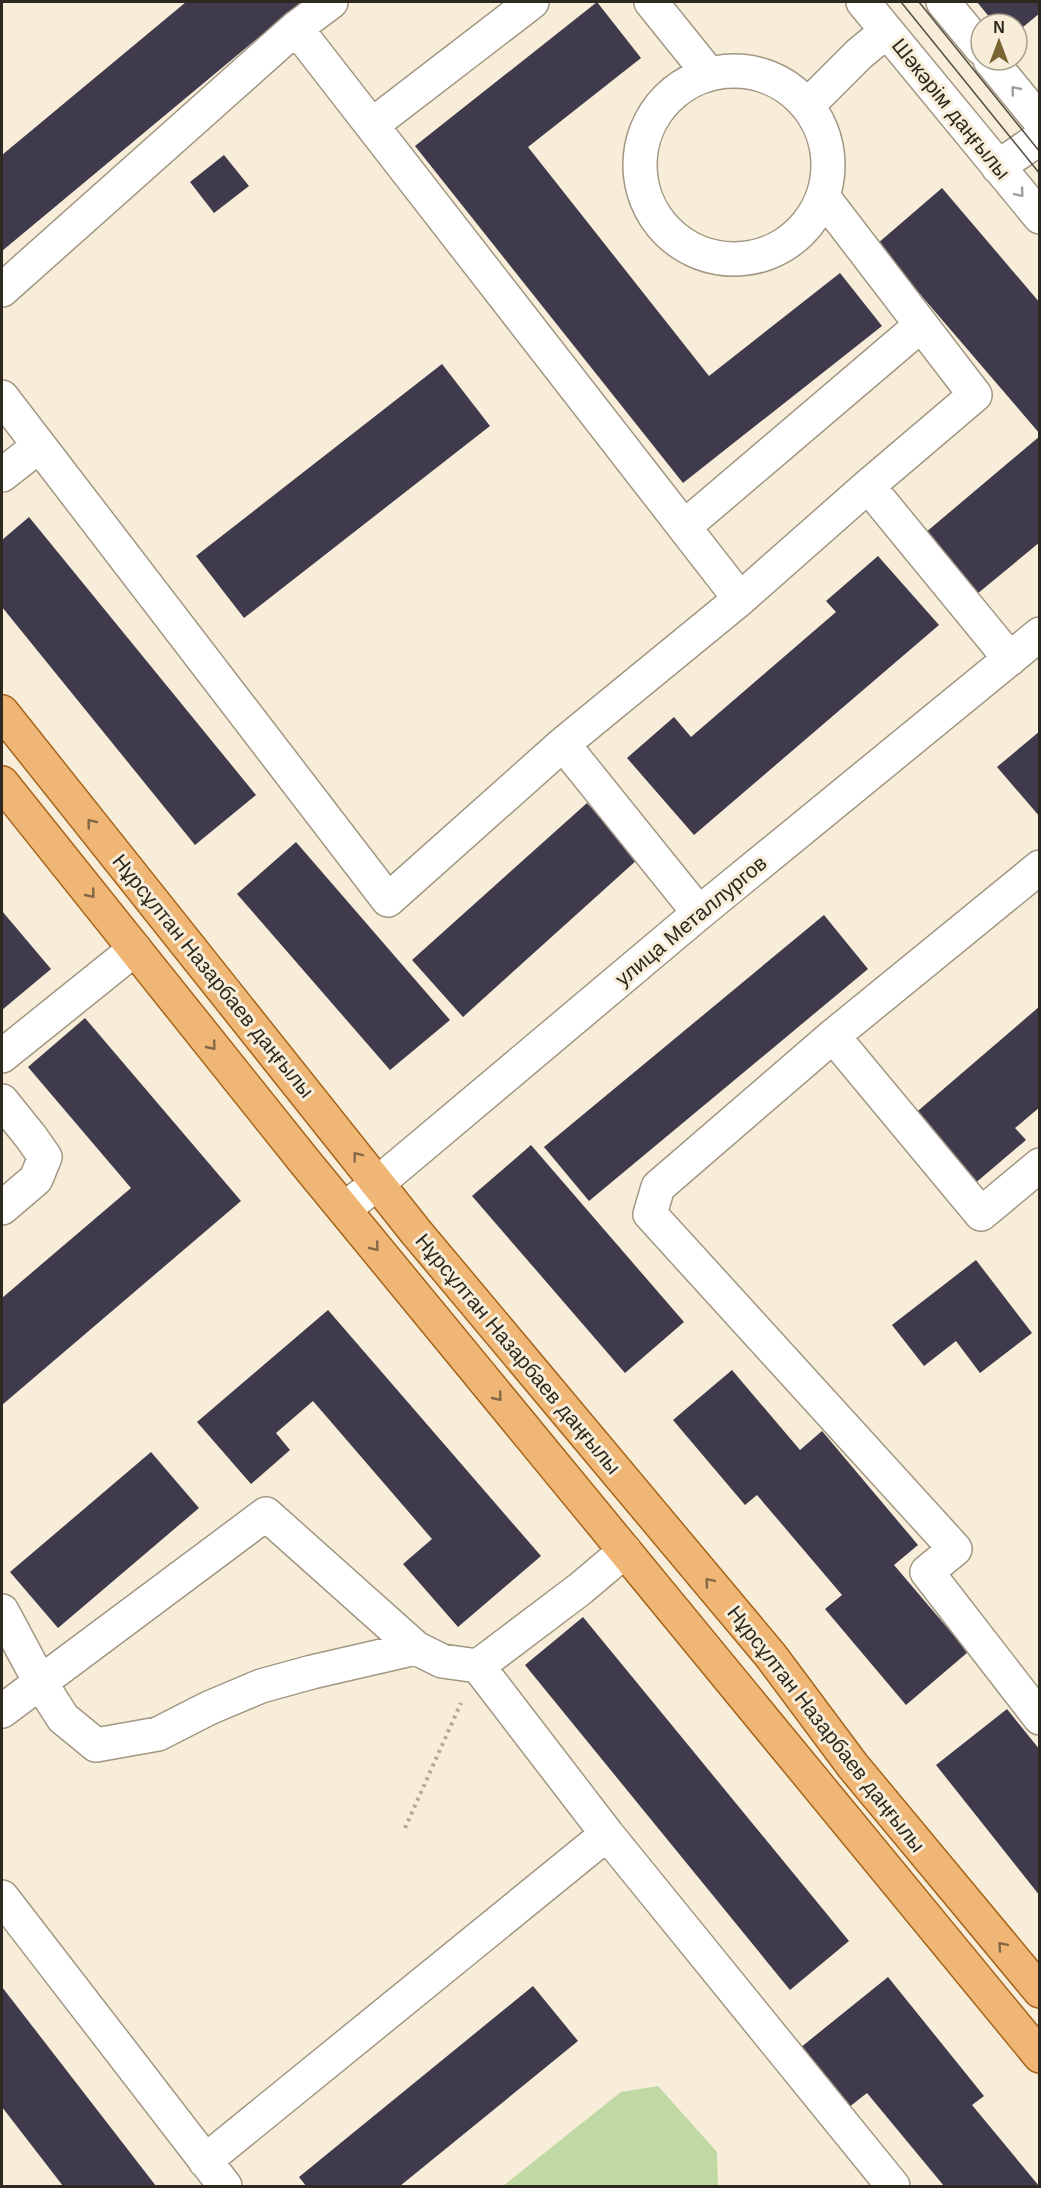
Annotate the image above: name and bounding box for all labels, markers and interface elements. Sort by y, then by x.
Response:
north arrow [969,12,1029,72]
text: N [993,19,1005,36]
street label: Шәкәрім даңғылы [888,34,1015,184]
one-way arrow [1011,86,1022,97]
one-way arrow [1012,186,1023,197]
one-way arrow [88,819,99,830]
street label: Нұрсұлтан Назарбаев даңғылы [108,849,319,1102]
street label: улица Металлургов [611,851,771,990]
one-way arrow [83,887,94,898]
one-way arrow [205,1039,216,1050]
one-way arrow [353,1152,364,1163]
street label: Нұрсұлтан Назарбаев даңғылы [411,1229,626,1478]
one-way arrow [367,1240,378,1251]
one-way arrow [491,1391,502,1402]
one-way arrow [705,1578,716,1589]
street label: Нұрсұлтан Назарбаев даңғылы [723,1601,930,1856]
one-way arrow [998,1942,1009,1953]

